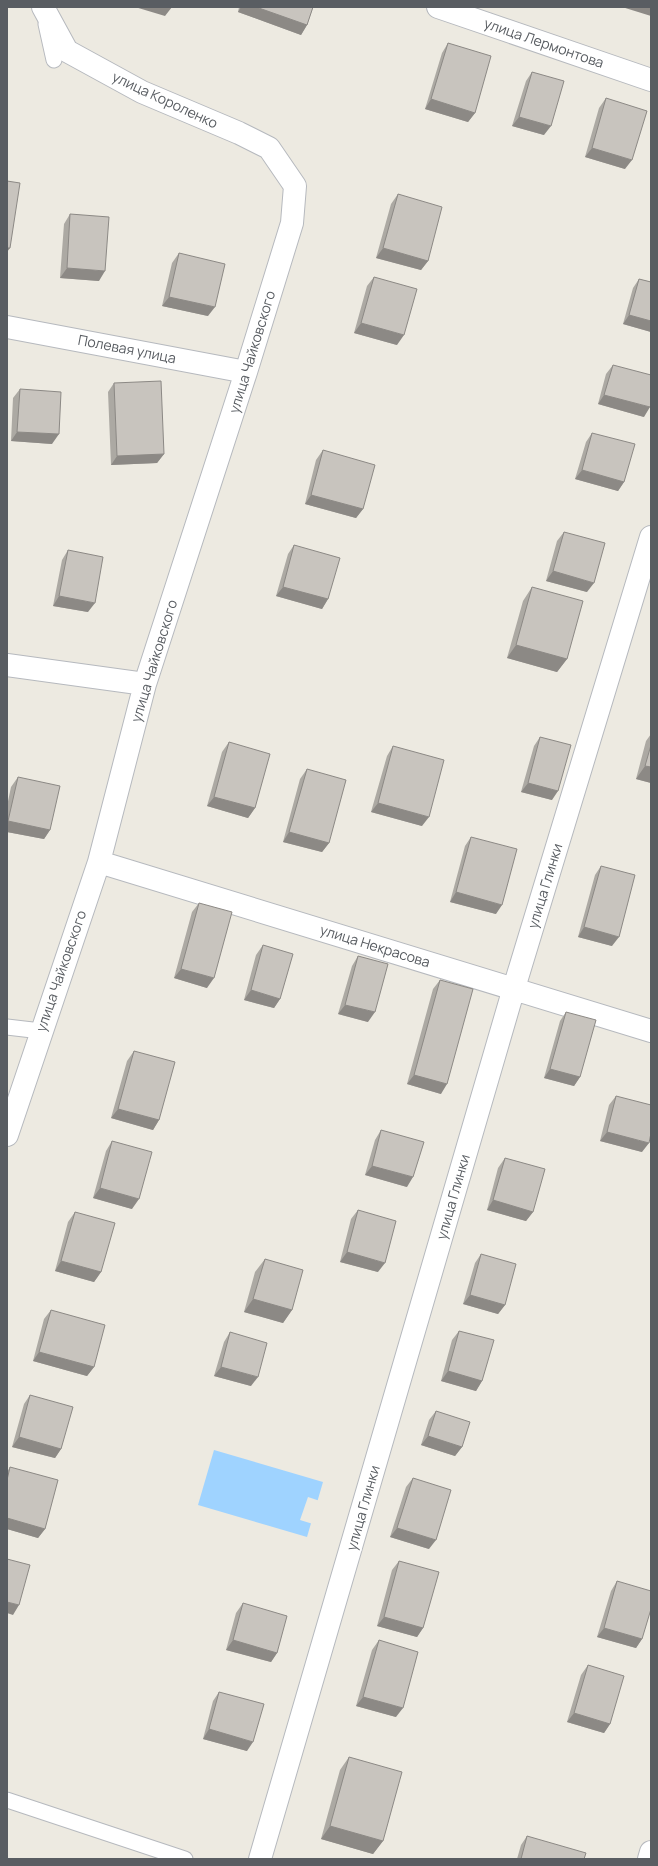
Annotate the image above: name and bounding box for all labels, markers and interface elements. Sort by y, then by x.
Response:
street label: улица Лермонтова [482,13,607,72]
street label: улица Короленко [109,67,221,132]
street label: улица Чайковского [224,288,279,415]
street label: Полевая улица [76,330,178,367]
street label: улица Чайковского [126,597,181,724]
street label: улица Глинки [523,841,566,931]
street label: улица Чайковского [31,908,90,1034]
street label: улица Некрасова [318,920,433,971]
street label: улица Глинки [431,1152,474,1242]
street label: улица Глинки [341,1463,384,1553]

